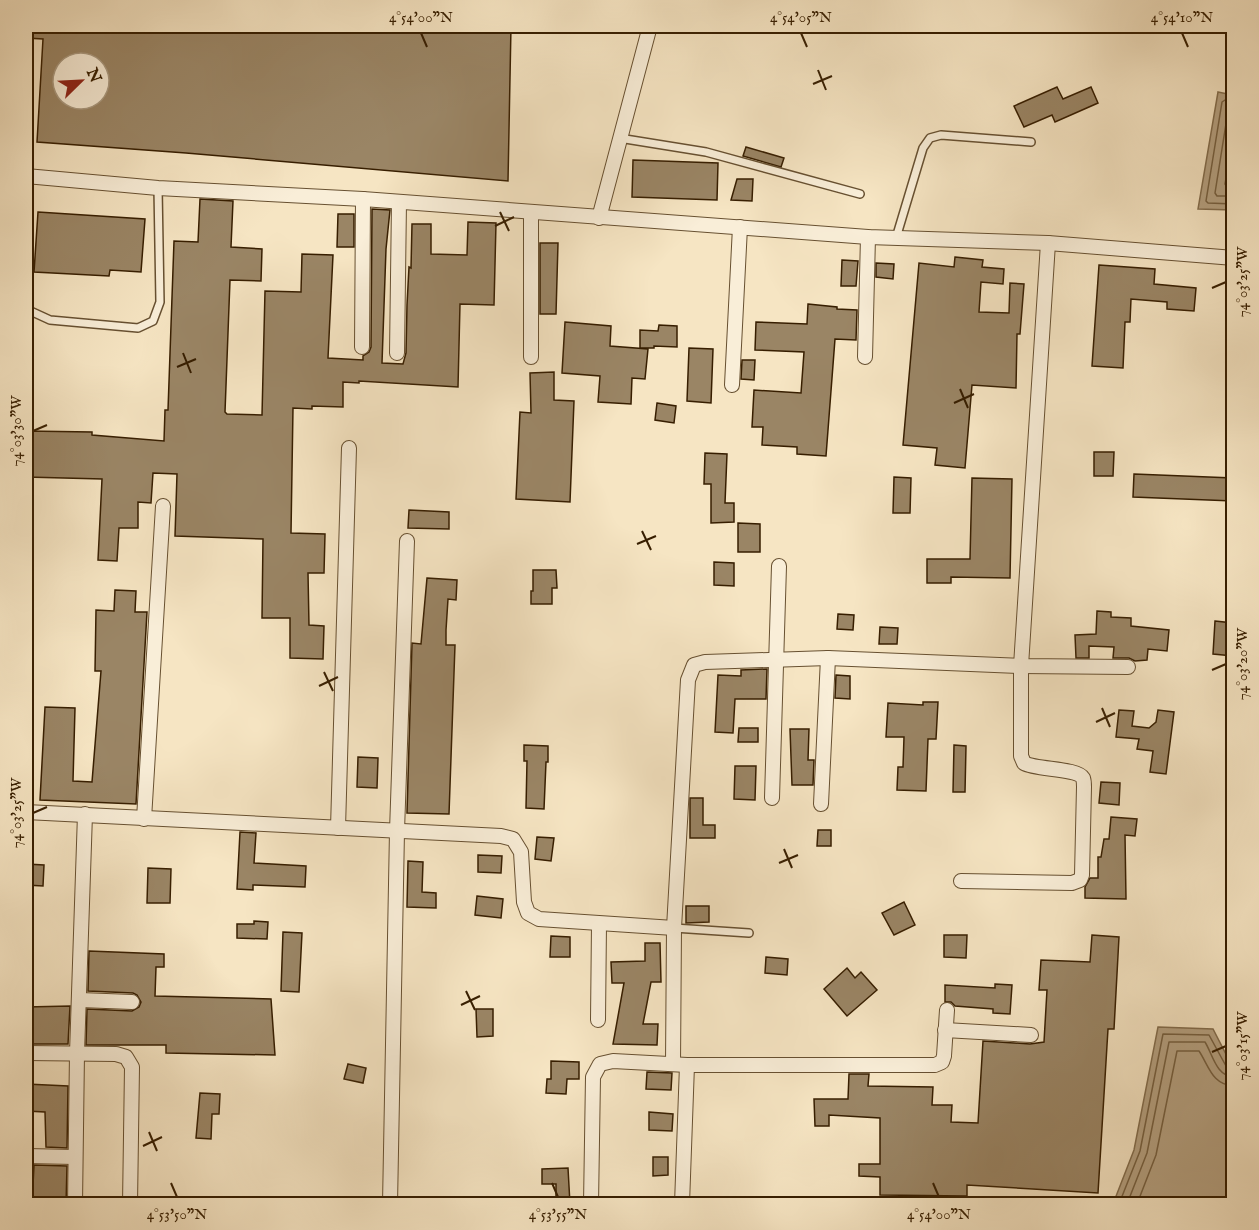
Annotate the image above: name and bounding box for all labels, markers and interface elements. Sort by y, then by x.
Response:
text: 4°54'00"N [389,8,453,27]
text: 4°54'05"N [770,8,832,27]
text: 4°54'10"N [1151,8,1213,27]
north arrow [51,51,111,111]
text: N [81,64,105,86]
text: 74°03'25"W [1233,246,1252,317]
text: 74°03'30"W [7,395,26,466]
text: 74°03'20"W [1233,627,1252,700]
text: 74°03'25"W [7,777,26,848]
text: 74°03'15"W [1233,1011,1252,1080]
text: 4°53'50"N [147,1205,207,1224]
text: 4°53'55"N [529,1205,587,1224]
text: 4°54'00"N [907,1205,971,1224]

